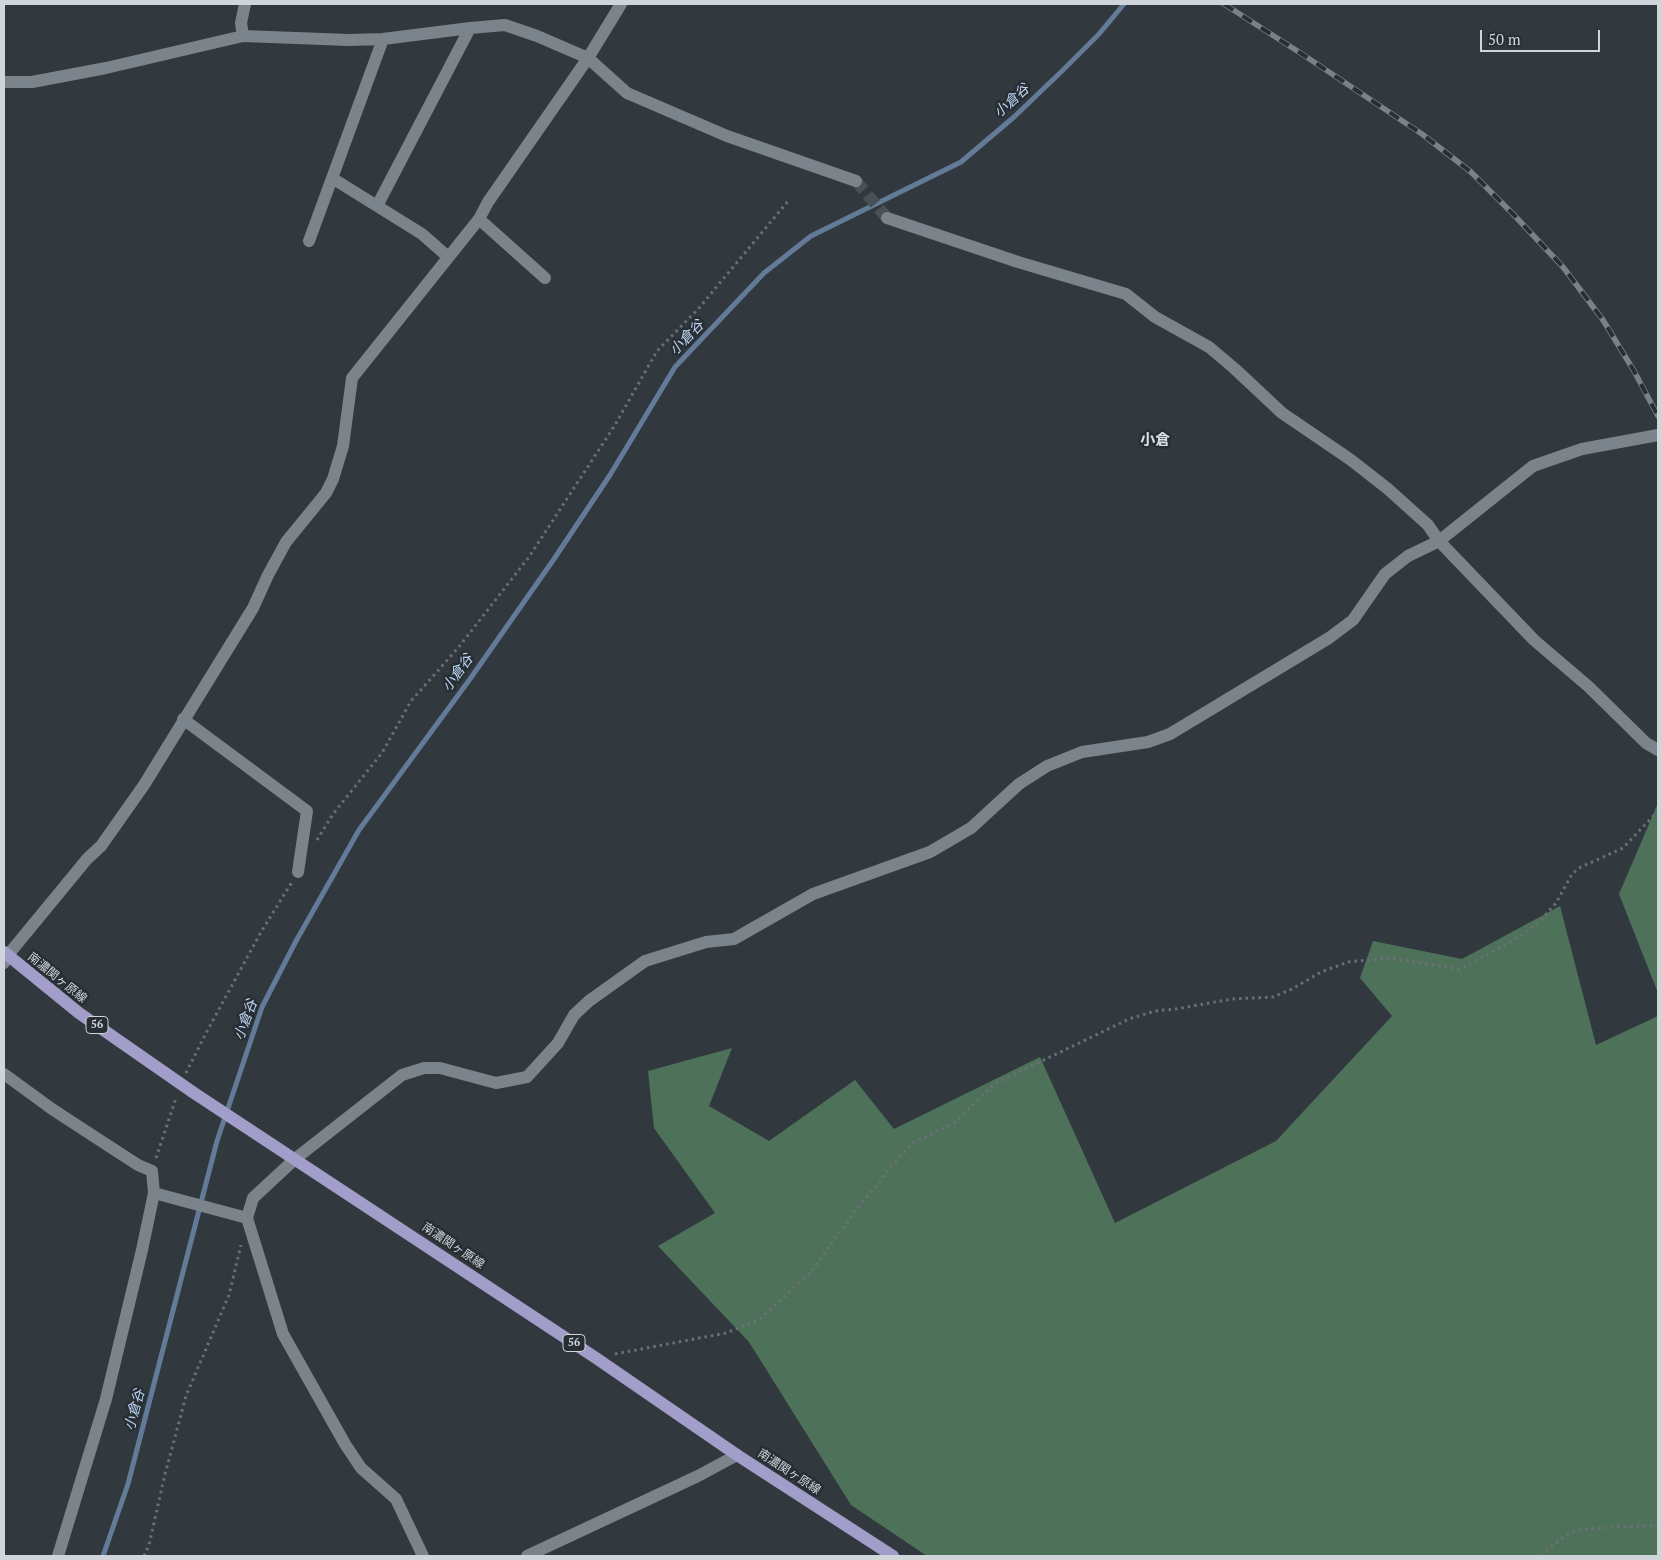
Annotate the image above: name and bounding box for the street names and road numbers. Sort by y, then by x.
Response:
street label: 南濃関ヶ原線 [24,950,90,1006]
road number: 56 [86,1016,108,1034]
street label: 南濃関ヶ原線 [419,1220,487,1272]
road number: 56 [563,1335,585,1352]
street label: 南濃関ヶ原線 [755,1446,823,1498]

